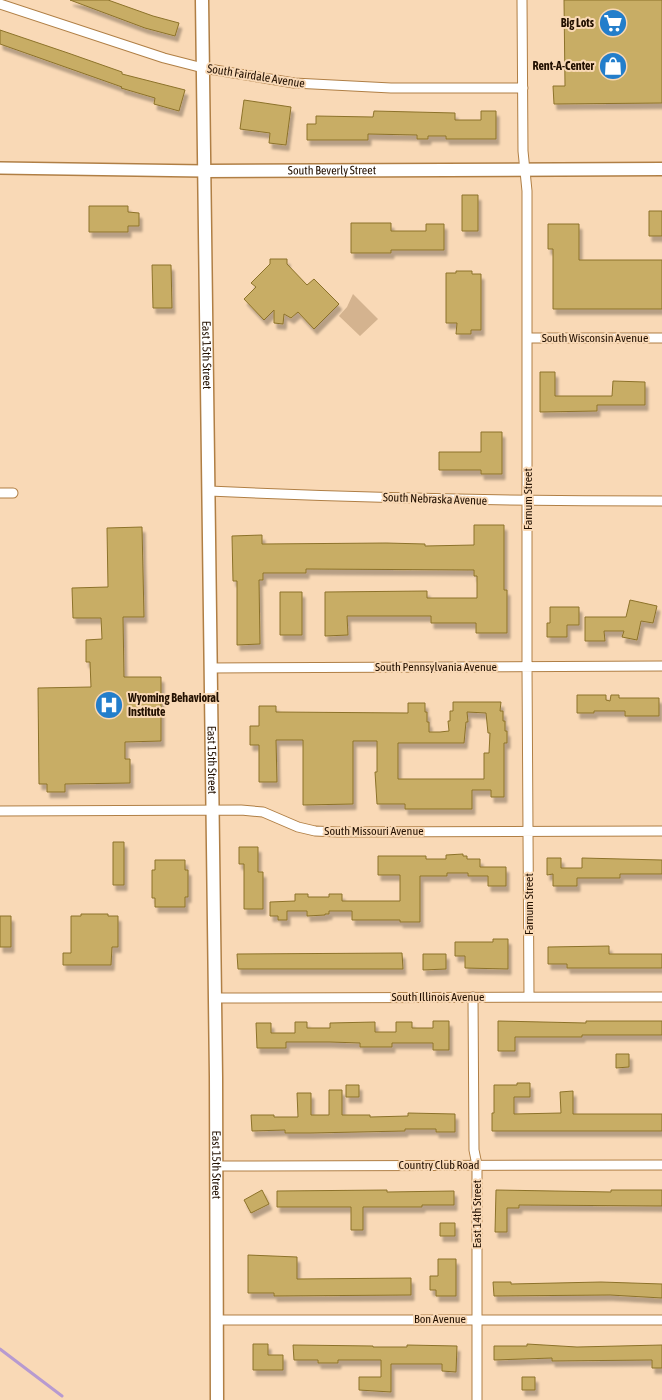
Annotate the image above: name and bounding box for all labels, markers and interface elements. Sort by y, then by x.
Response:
supermarket icon: Big Lots [598,8,628,38]
place label: Big Lots [561,16,595,30]
shop icon: Rent-A-Center [598,51,628,81]
place label: Rent-A-Center [532,59,594,73]
street label: South Fairdale Avenue [206,61,306,91]
street label: South Beverly Street [288,163,377,178]
street label: East 15th Street [199,321,214,390]
street label: South Wisconsin Avenue [542,331,648,345]
street label: Farnum Street [521,467,535,530]
street label: South Nebraska Avenue [383,490,487,508]
street label: South Pennsylvania Avenue [375,660,497,674]
hospital icon: Wyoming Behavioral Institute [94,690,124,720]
place label: Wyoming Behavioral Institute [127,691,220,719]
street label: East 15th Street [204,725,219,795]
street label: South Missouri Avenue [324,824,424,838]
street label: Farnum Street [522,872,536,935]
street label: South Illinois Avenue [392,990,484,1004]
street label: East 15th Street [209,1131,223,1200]
street label: Country Club Road [399,1158,479,1172]
street label: East 14th Street [470,1179,484,1248]
street label: Bon Avenue [414,1312,466,1326]

